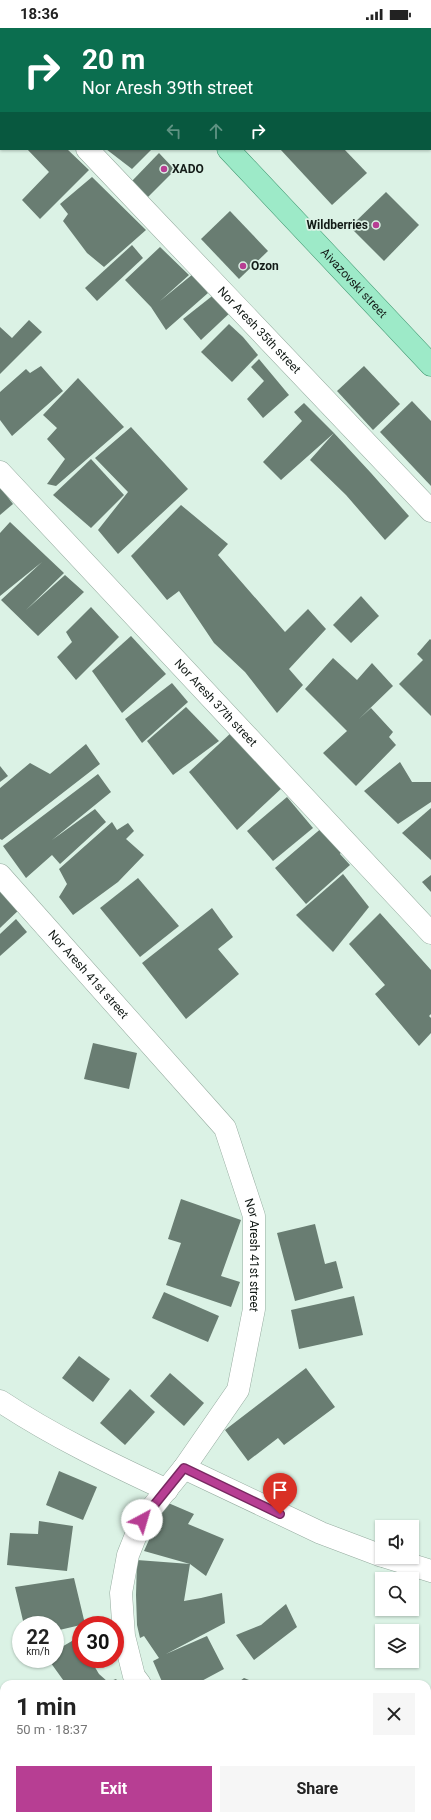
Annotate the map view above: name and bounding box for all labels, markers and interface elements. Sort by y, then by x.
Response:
text: 18:36 [20,5,59,23]
text: 20 m [82,43,145,76]
icon: right [16,44,68,96]
text: Nor Aresh 39th street [82,77,253,98]
icon: left [163,120,185,142]
icon: ahead [205,120,227,142]
icon: right [247,120,269,142]
place label: XADO [172,162,204,176]
marker: XADO [159,164,169,174]
place label: Wildberries [307,218,368,232]
marker: Wildberries [371,220,381,230]
street label: Aivazovski street [318,245,390,321]
place label: Ozon [251,259,279,273]
marker: Ozon [238,261,248,271]
street label: Nor Aresh 35th street [215,284,304,377]
street label: Nor Aresh 37th street [172,656,260,749]
street label: Nor Aresh 41st street [45,927,131,1022]
street label: Nor Aresh 41st street [242,1197,261,1313]
pin [263,1473,297,1514]
icon: arrive [269,1479,291,1501]
position arrow [121,1499,163,1541]
map controls [375,1520,419,1668]
button: sound [375,1520,419,1564]
button: search [375,1572,419,1616]
speed limit sign: 30 [72,1616,124,1668]
button: layers [375,1624,419,1668]
text: 22 [27,1625,49,1649]
text: km/h [26,1646,50,1657]
text: 1 min [16,1693,76,1721]
button: close [373,1693,415,1735]
text: 50 m · 18:37 [16,1722,87,1737]
button: Exit [16,1766,212,1812]
button: Share [220,1766,415,1812]

